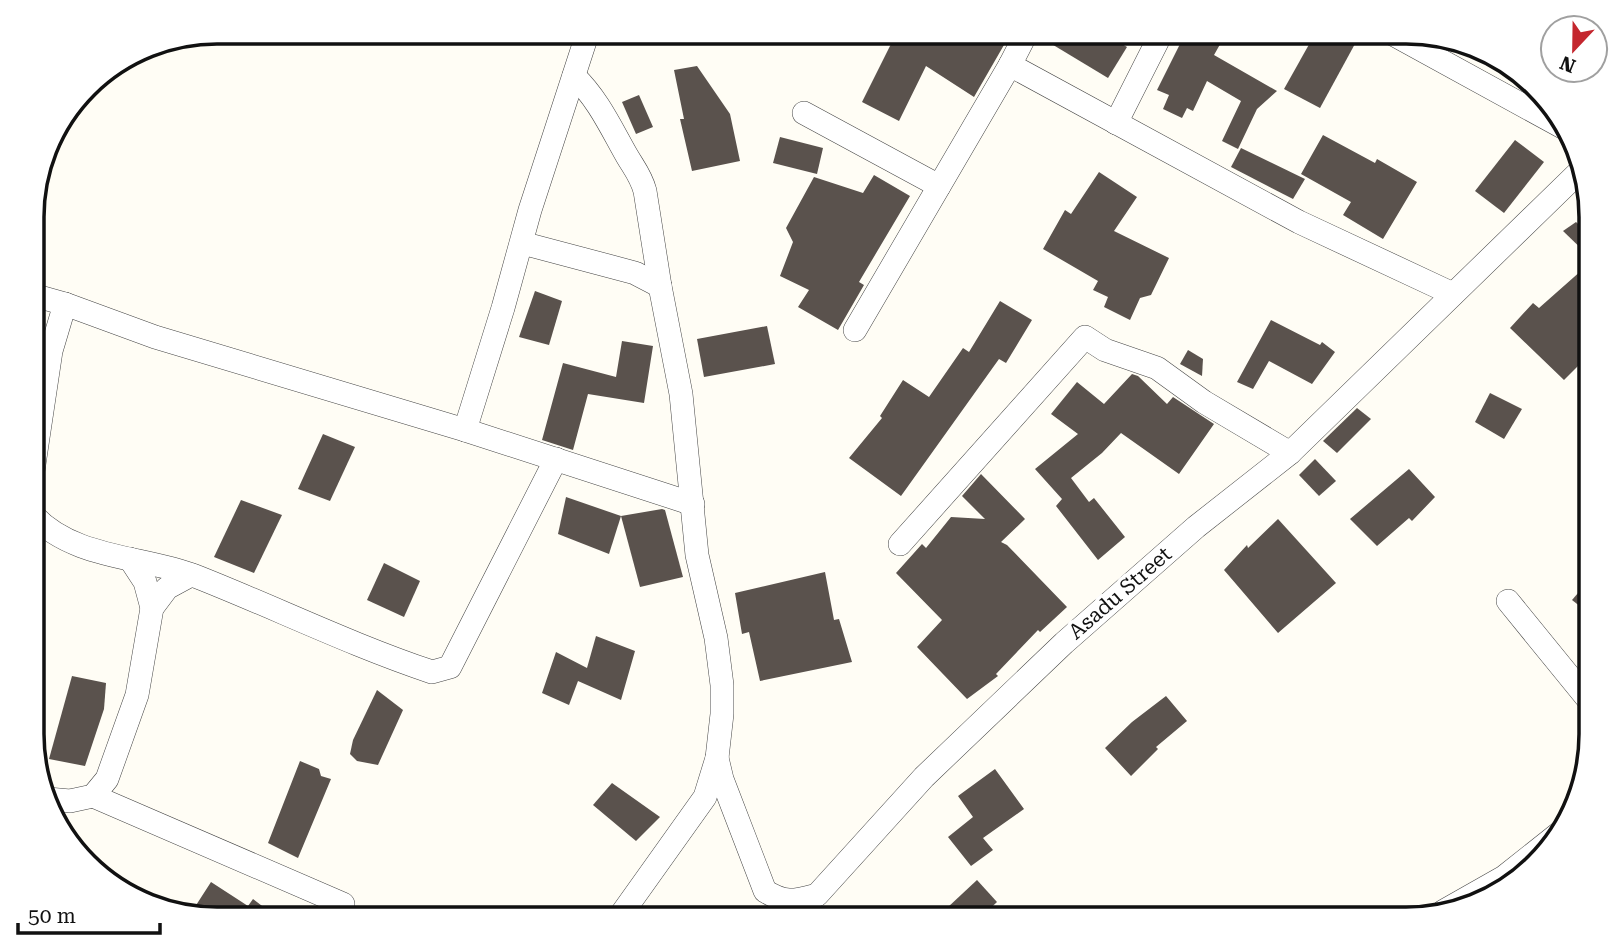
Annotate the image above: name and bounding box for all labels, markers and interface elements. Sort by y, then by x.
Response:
north arrow [1539,14,1609,84]
text: N [1556,51,1579,78]
street label: Asadu Street [1064,542,1176,644]
scale bar [18,892,159,936]
text: 50 m [28,904,76,928]

